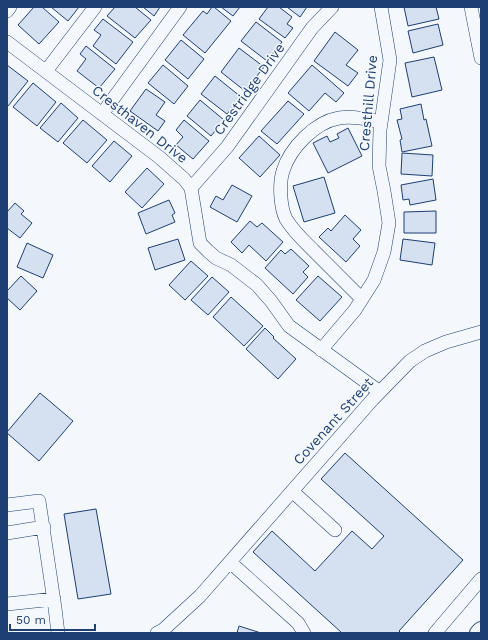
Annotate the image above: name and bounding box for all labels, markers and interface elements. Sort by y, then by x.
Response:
street label: Crestridge Drive [210,40,288,138]
street label: Cresthill Drive [356,54,380,152]
street label: Cresthaven Drive [89,82,191,166]
street label: Covenant Street [290,374,376,468]
scale bar [10,606,95,632]
text: 50 m [16,613,46,627]

